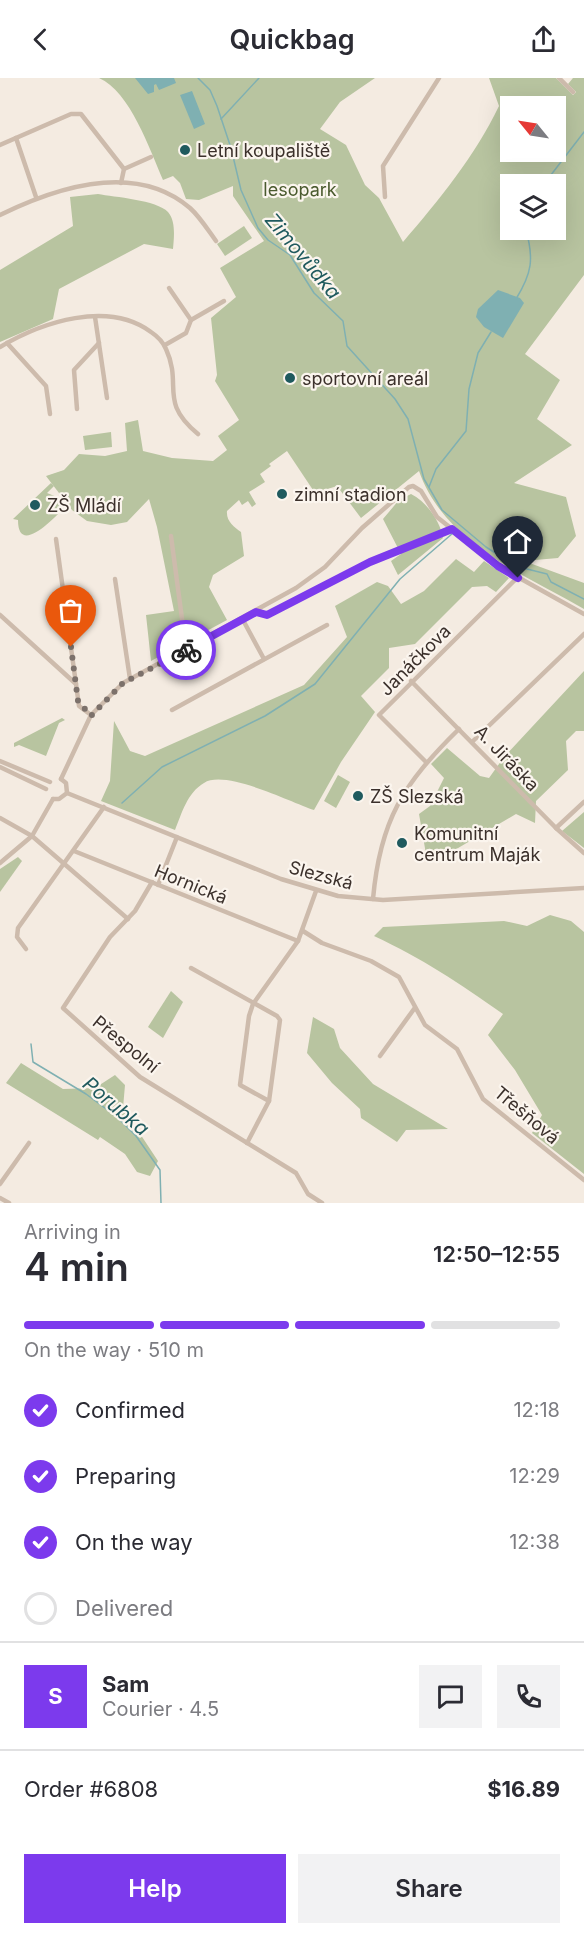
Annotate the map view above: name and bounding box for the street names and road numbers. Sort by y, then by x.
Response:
street label: Janáčkova [375,620,455,700]
street label: A. Jiráska [470,721,544,795]
street label: Slezská [287,856,355,894]
street label: Hornická [152,860,230,908]
street label: Přespolní [89,1011,164,1077]
street label: Třešňová [490,1082,564,1148]

